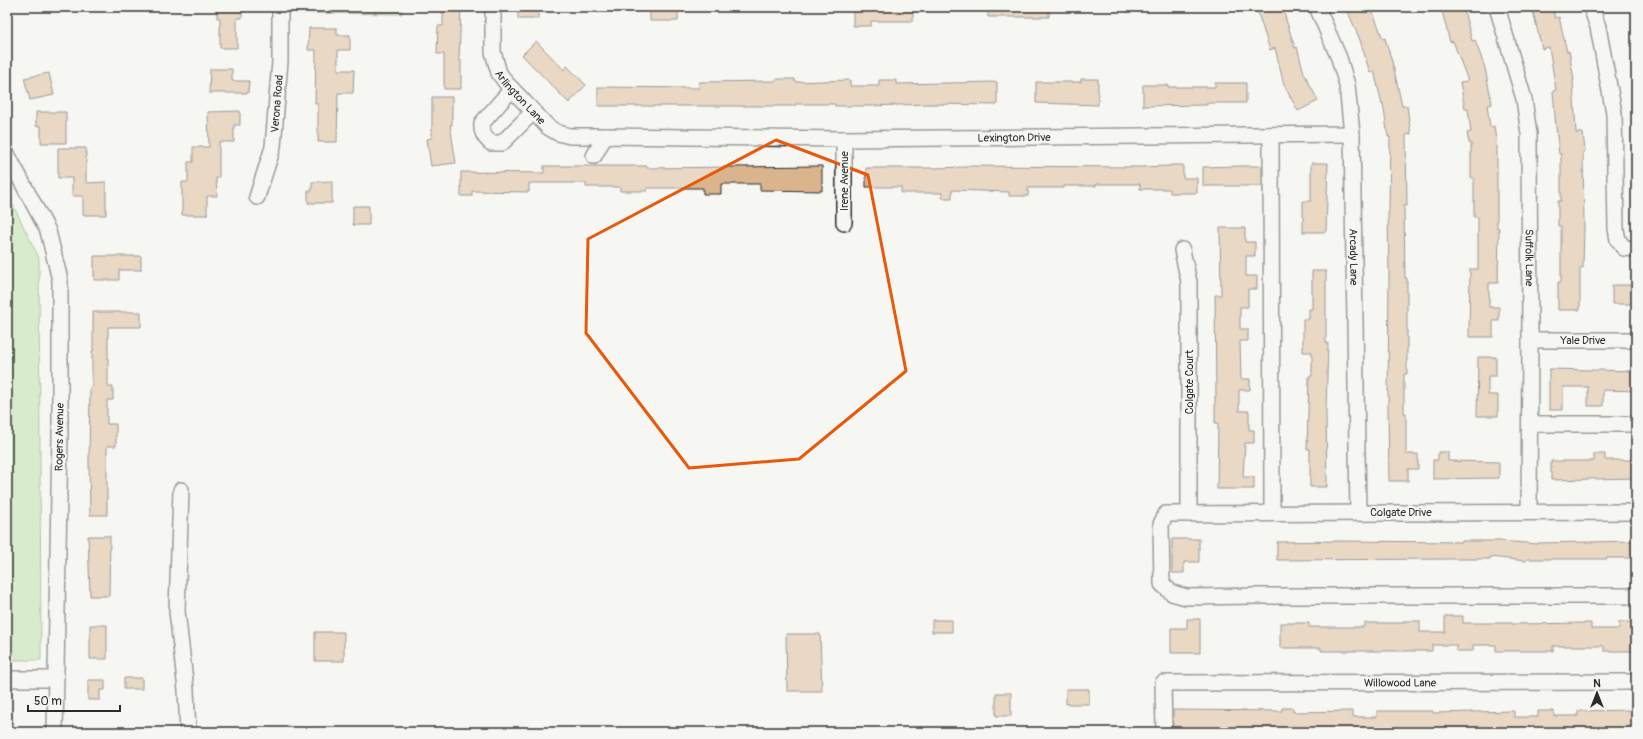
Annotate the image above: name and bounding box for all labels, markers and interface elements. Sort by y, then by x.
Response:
street label: Arlington Lane [492,68,548,128]
street label: Verona Road [268,74,286,133]
street label: Lexington Drive [977,131,1051,145]
street label: Irene Avenue [838,150,851,211]
street label: Arcady Lane [1347,228,1360,286]
street label: Suffolk Lane [1522,229,1536,287]
street label: Yale Drive [1559,334,1606,347]
street label: Colgate Court [1183,349,1196,414]
street label: Rogers Avenue [52,402,67,471]
street label: Colgate Drive [1370,506,1432,519]
north arrow [1577,673,1617,713]
street label: Willowood Lane [1364,676,1437,690]
text: N [1593,677,1601,690]
scale bar [28,687,120,713]
text: 50 m [34,694,62,709]

